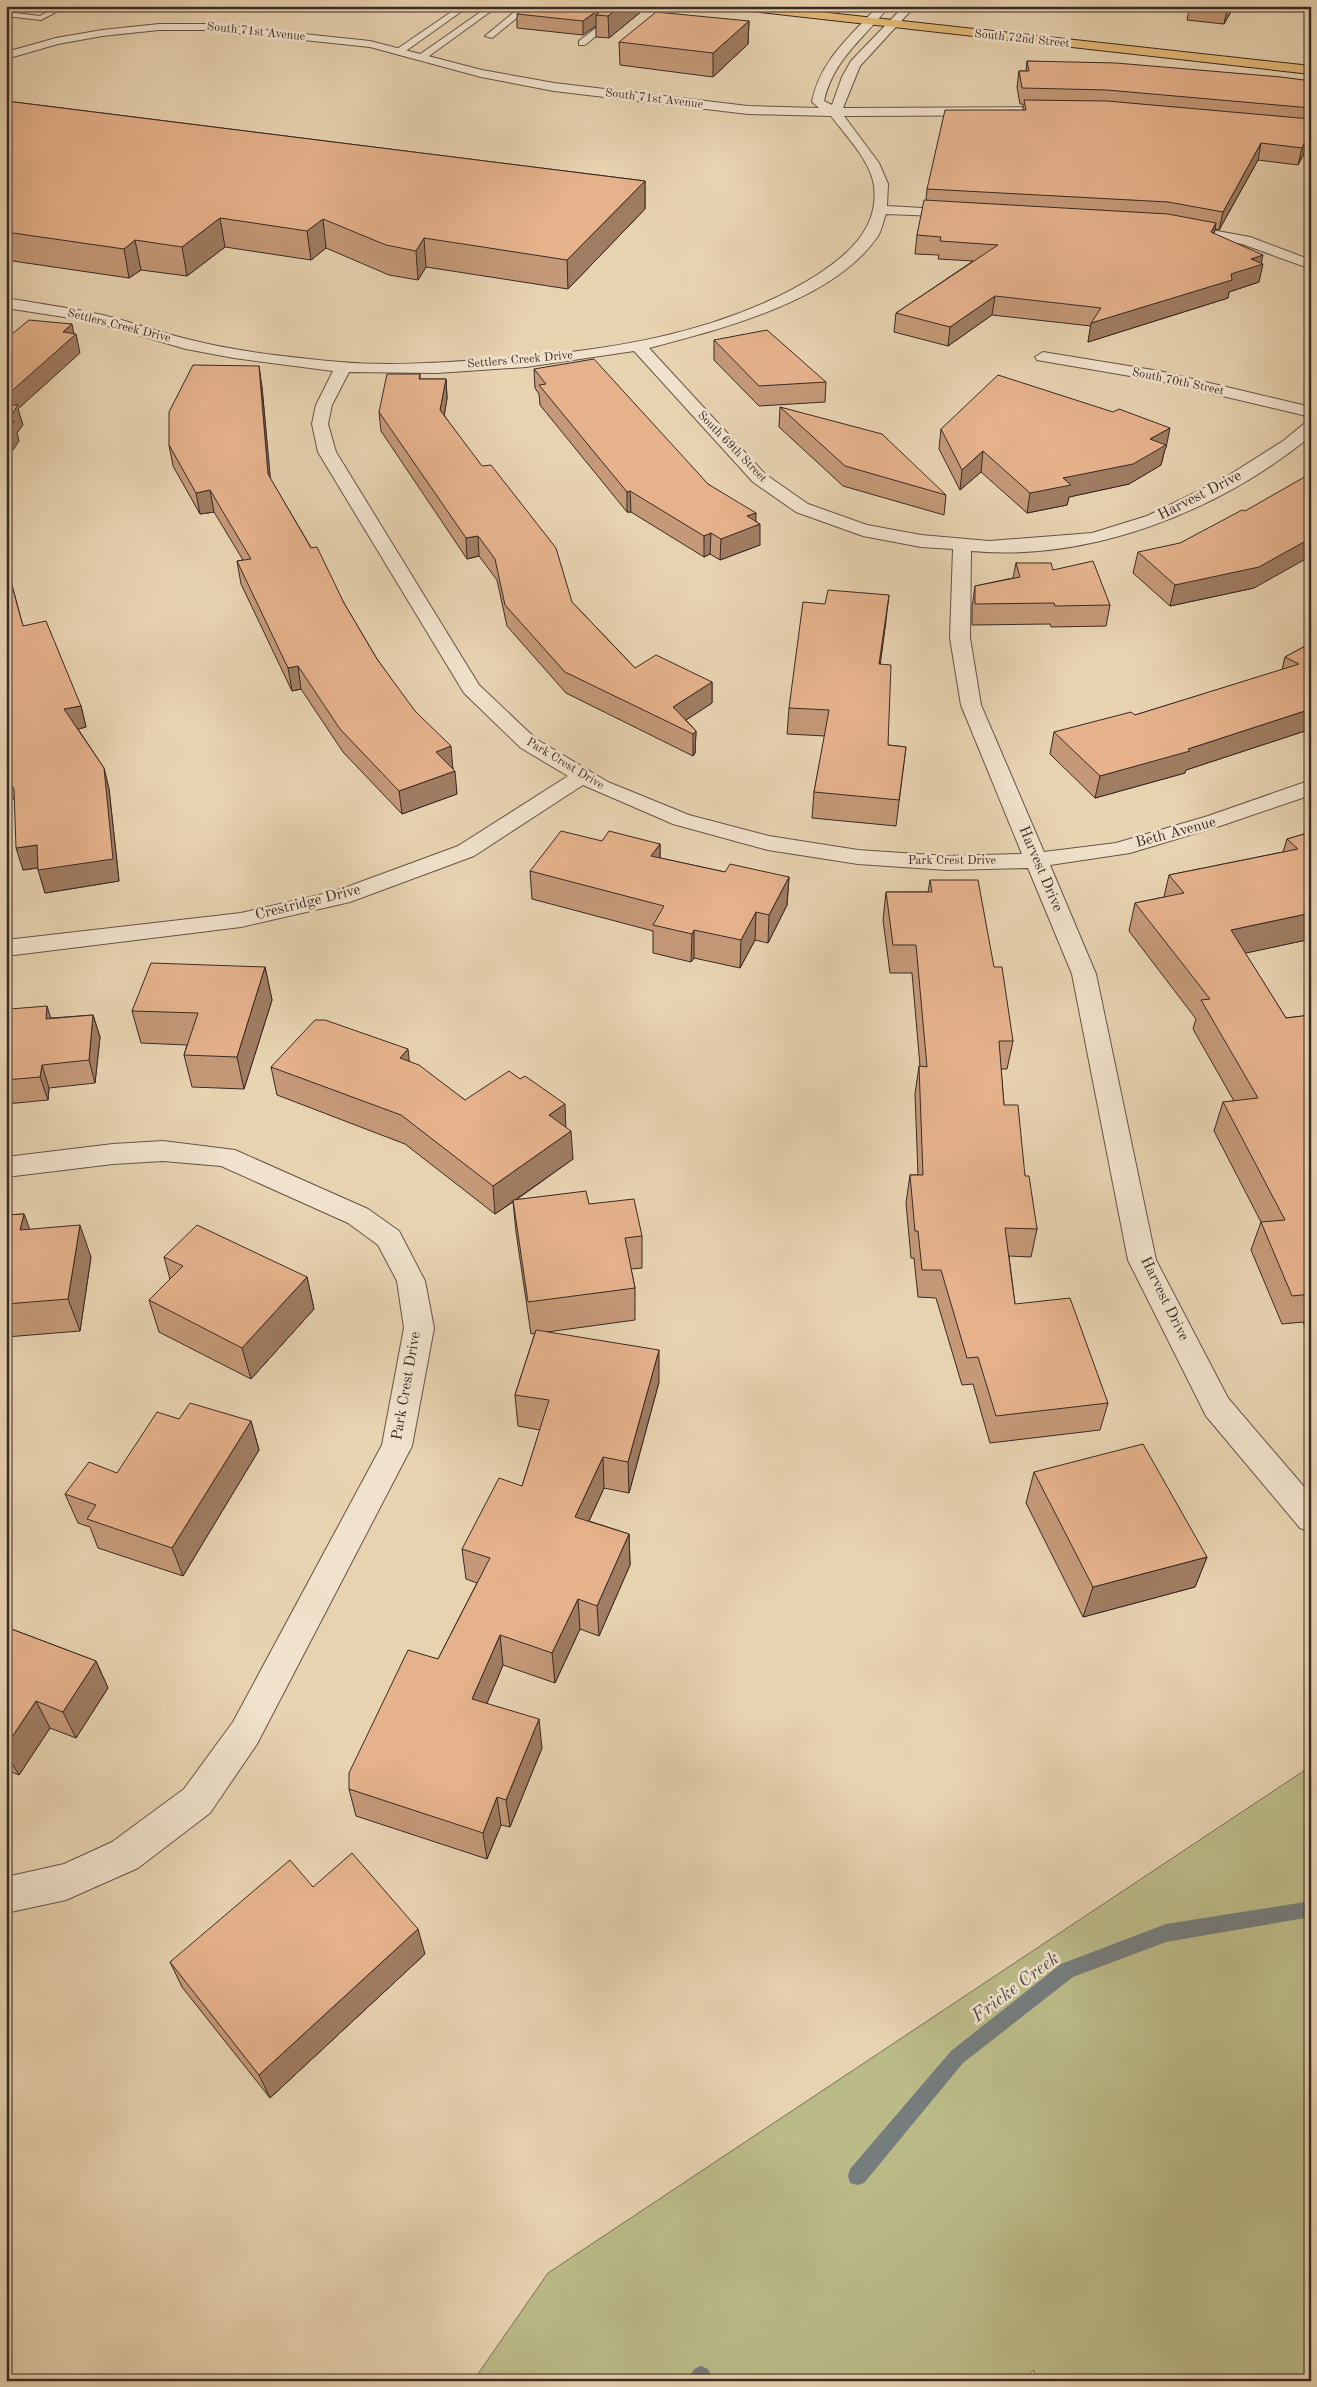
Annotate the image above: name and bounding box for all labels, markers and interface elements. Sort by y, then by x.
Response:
street label: South 71st Avenue [206,21,306,43]
street label: South 72nd Street [974,28,1070,50]
street label: South 71st Avenue [604,87,704,111]
street label: Settlers Creek Drive [66,307,172,345]
street label: Settlers Creek Drive [467,349,574,371]
street label: South 70th Street [1131,366,1225,398]
street label: South 69th Street [695,409,769,485]
street label: Harvest Drive [1156,469,1244,523]
street label: Park Crest Drive [524,736,606,792]
street label: Beth Avenue [1134,815,1218,851]
street label: Harvest Drive [1015,824,1065,914]
street label: Park Crest Drive [908,855,997,867]
street label: Crestridge Drive [254,883,362,923]
street label: Harvest Drive [1137,1255,1191,1343]
street label: Park Crest Drive [390,1330,424,1442]
water label: Fricke Creek [968,1949,1063,2027]

